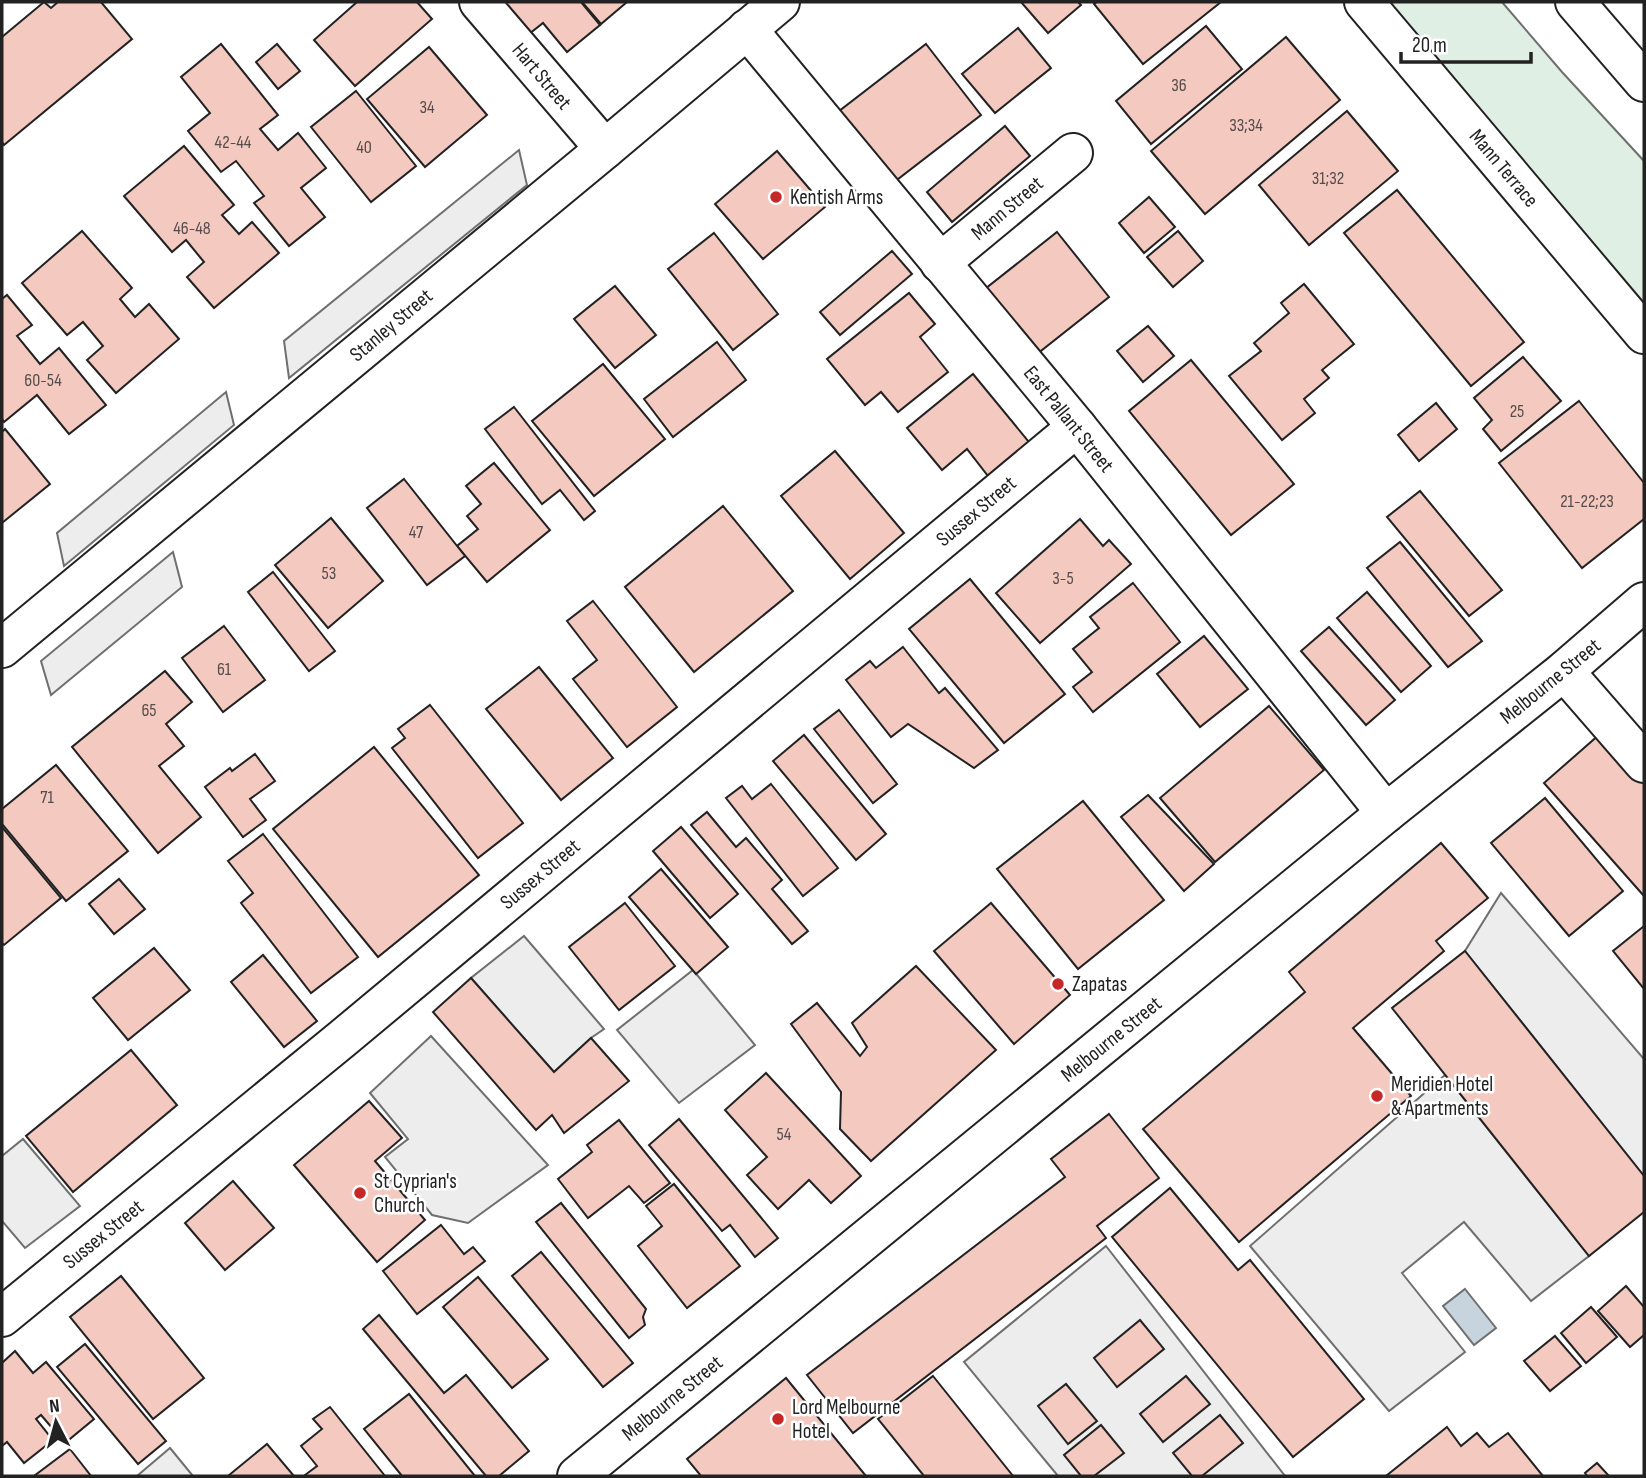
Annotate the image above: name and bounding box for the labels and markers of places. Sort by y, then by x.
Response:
place label: Kentish Arms [790,185,883,210]
marker: Kentish Arms [768,189,784,205]
place label: Zapatas [1072,972,1127,997]
marker: Zapatas [1050,976,1066,992]
place label: Meridien Hotel & Apartments [1391,1072,1493,1121]
marker: Meridien Hotel & Apartments [1369,1088,1385,1104]
place label: St Cyprian's Church [374,1169,457,1218]
marker: St Cyprian's Church [352,1185,368,1201]
place label: Lord Melbourne Hotel [792,1395,901,1444]
marker: Lord Melbourne Hotel [770,1411,786,1427]

